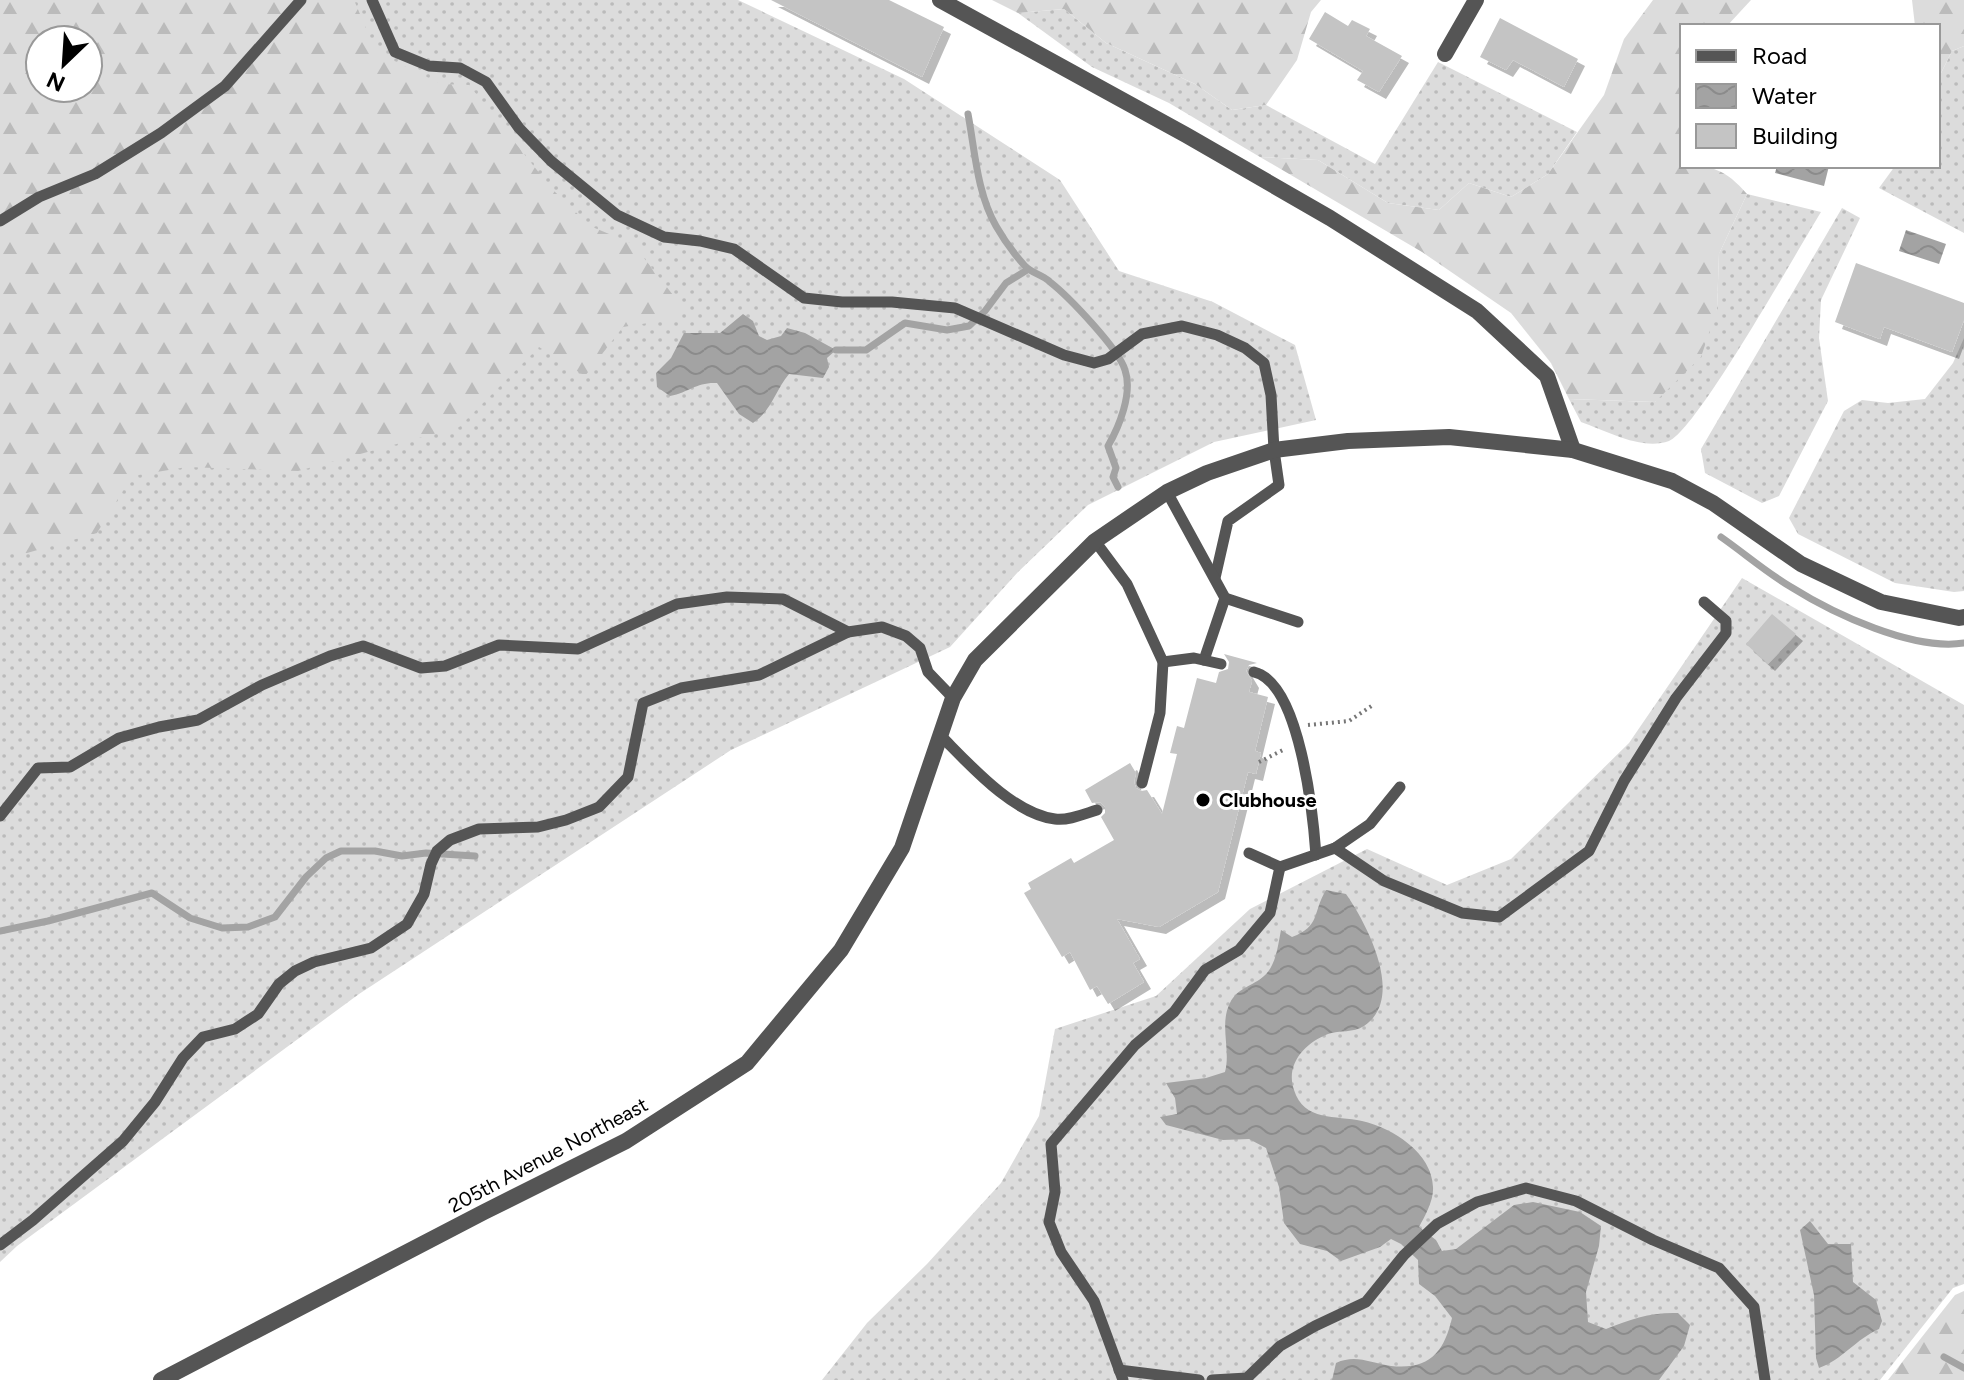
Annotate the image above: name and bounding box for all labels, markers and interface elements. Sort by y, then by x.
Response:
north arrow [24,24,104,104]
legend [1680,24,1940,168]
text: Road [1752,41,1807,70]
text: N [42,66,69,98]
text: Water [1752,81,1817,110]
text: Building [1752,121,1838,150]
place label: Clubhouse [1219,788,1316,812]
marker: Clubhouse [1194,791,1212,809]
street label: 205th Avenue Northeast [444,1092,652,1218]

